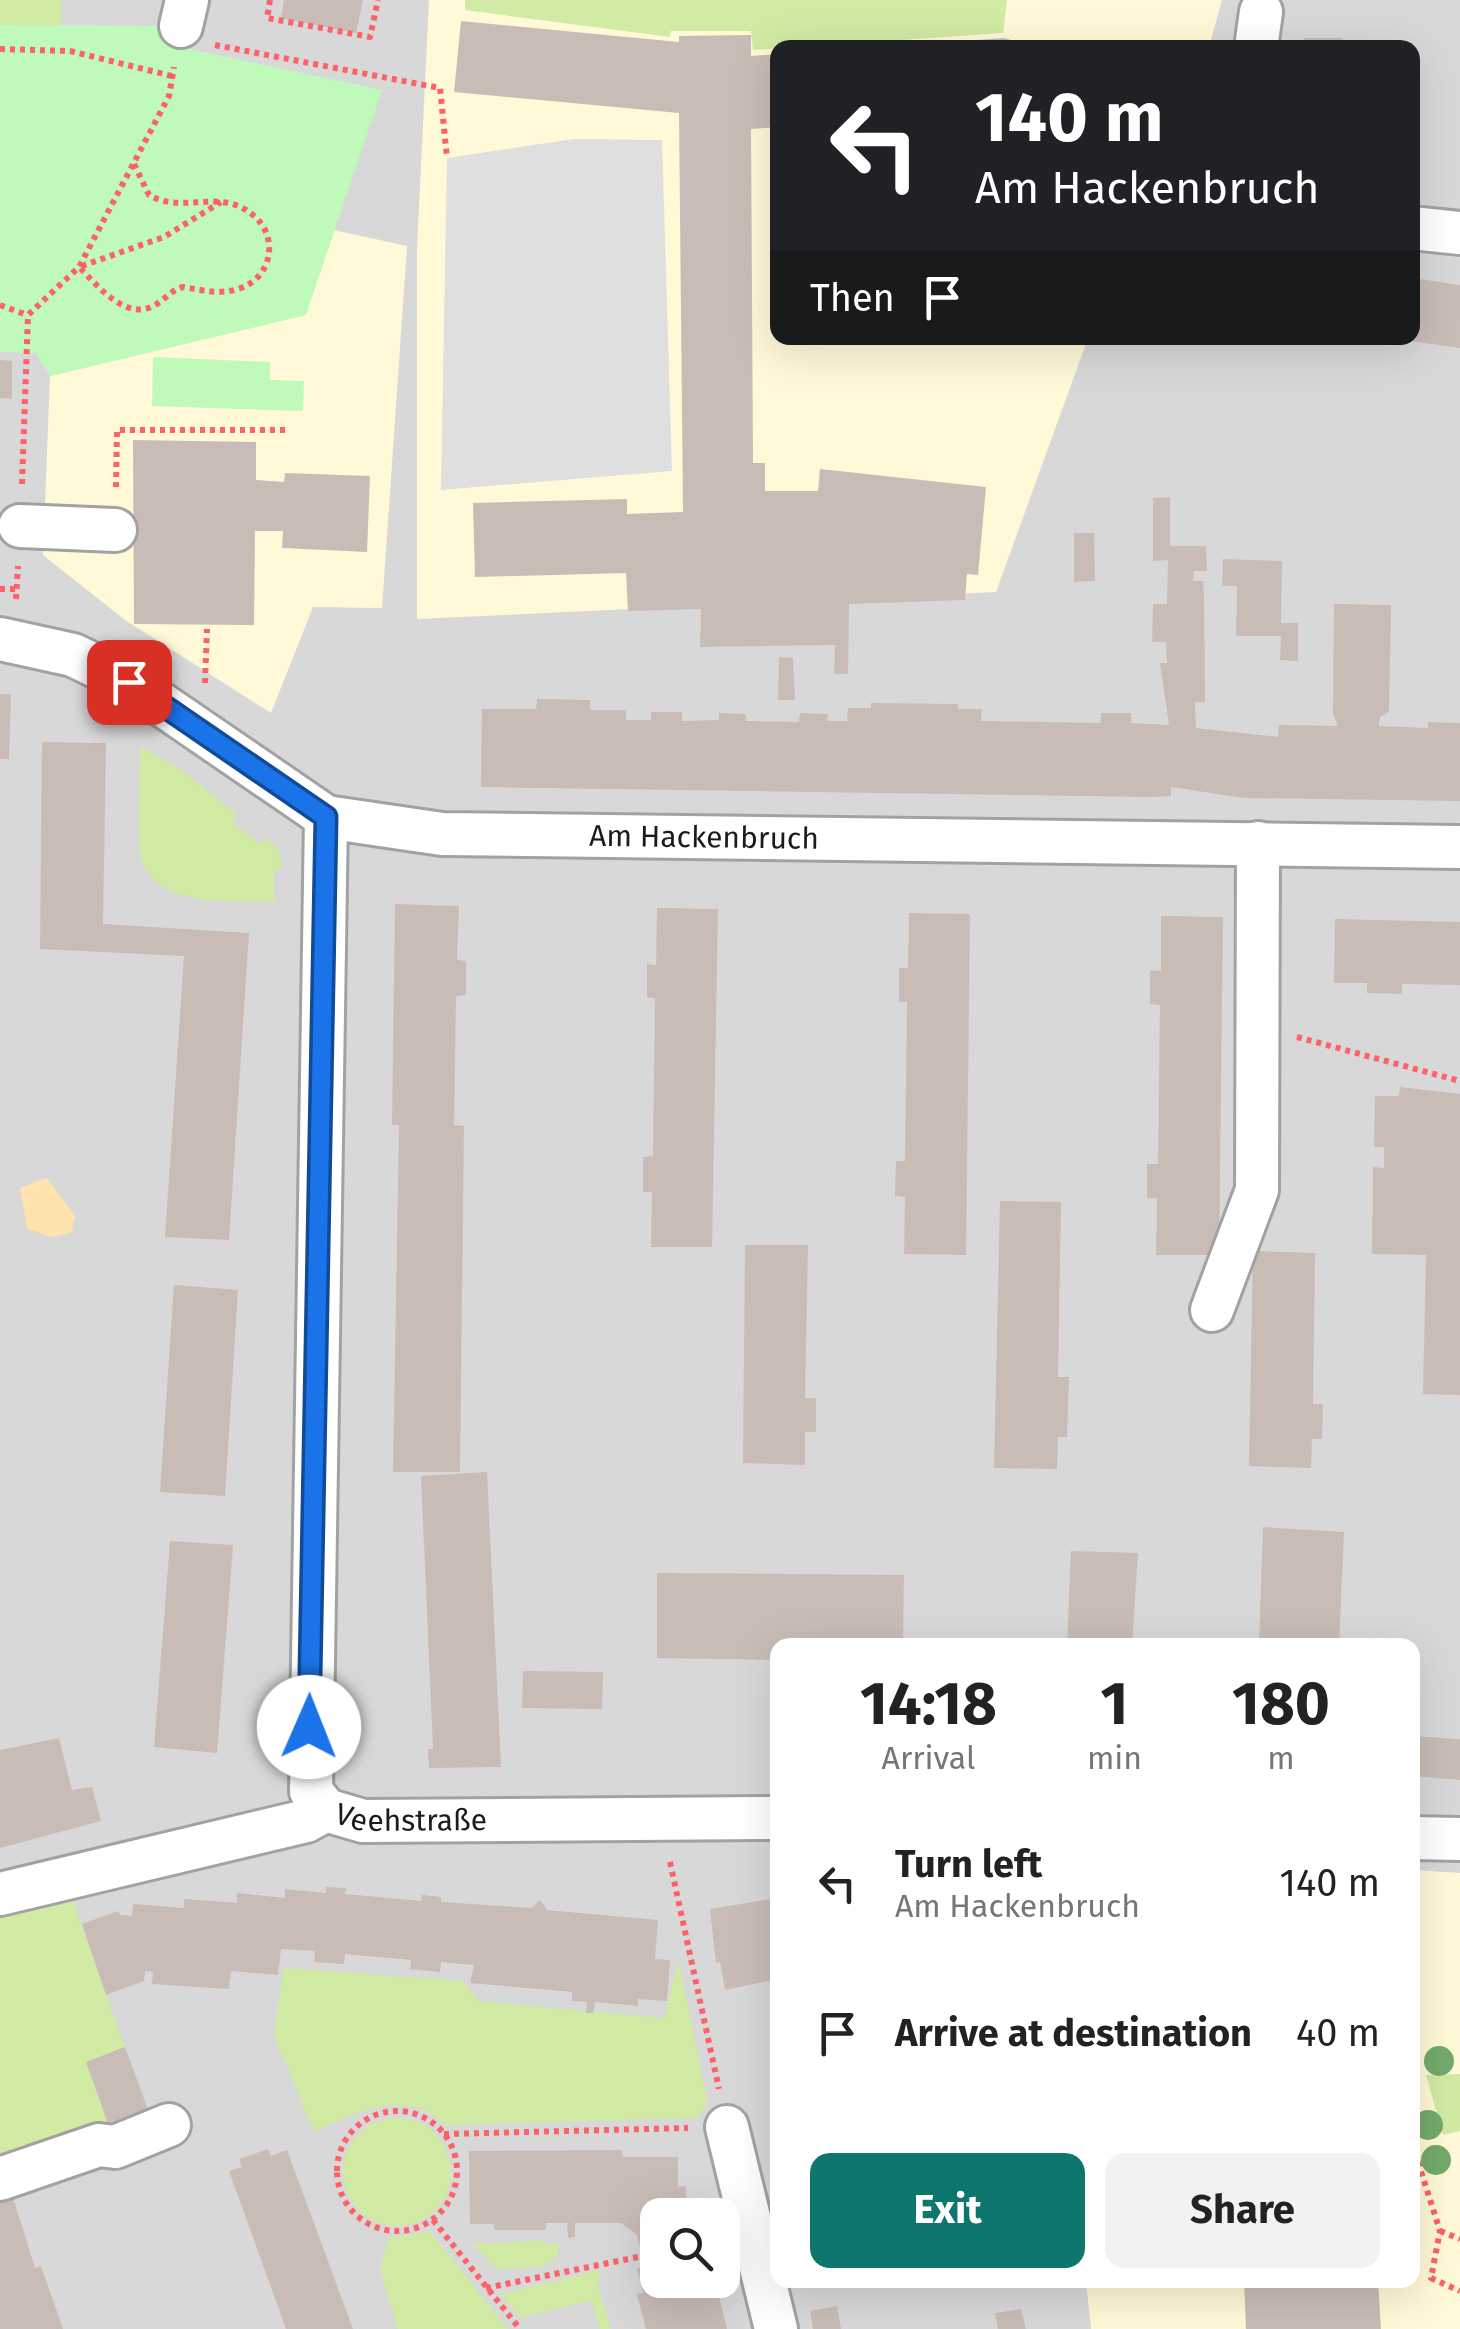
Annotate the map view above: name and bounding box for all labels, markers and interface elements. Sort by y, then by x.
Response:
text: 140 m [975,76,1164,160]
icon: left [810,80,940,210]
text: Am Hackenbruch [975,161,1320,215]
icon: arrive [915,270,970,325]
text: Then [810,275,895,321]
pin [87,640,172,725]
icon: arrive [102,655,157,710]
street label: Am Hackenbruch [589,818,819,857]
text: 14:18 [860,1668,997,1740]
text: 1 [1101,1668,1128,1740]
text: 180 [1232,1668,1330,1740]
position arrow [257,1675,361,1779]
text: Arrival [882,1739,975,1777]
text: min [1087,1739,1142,1777]
text: m [1267,1739,1295,1777]
street label: Veehstraße [331,1796,487,1839]
text: Turn left [895,1841,1042,1887]
icon: left [810,1856,865,1911]
text: 140 m [1279,1860,1380,1906]
text: Am Hackenbruch [895,1887,1140,1925]
icon: arrive [810,2006,865,2061]
text: Arrive at destination [895,2010,1252,2056]
text: 40 m [1296,2010,1380,2056]
button: Exit [810,2153,1085,2268]
button: Share [1105,2153,1380,2268]
map controls [640,2198,740,2298]
button: search [640,2198,740,2298]

